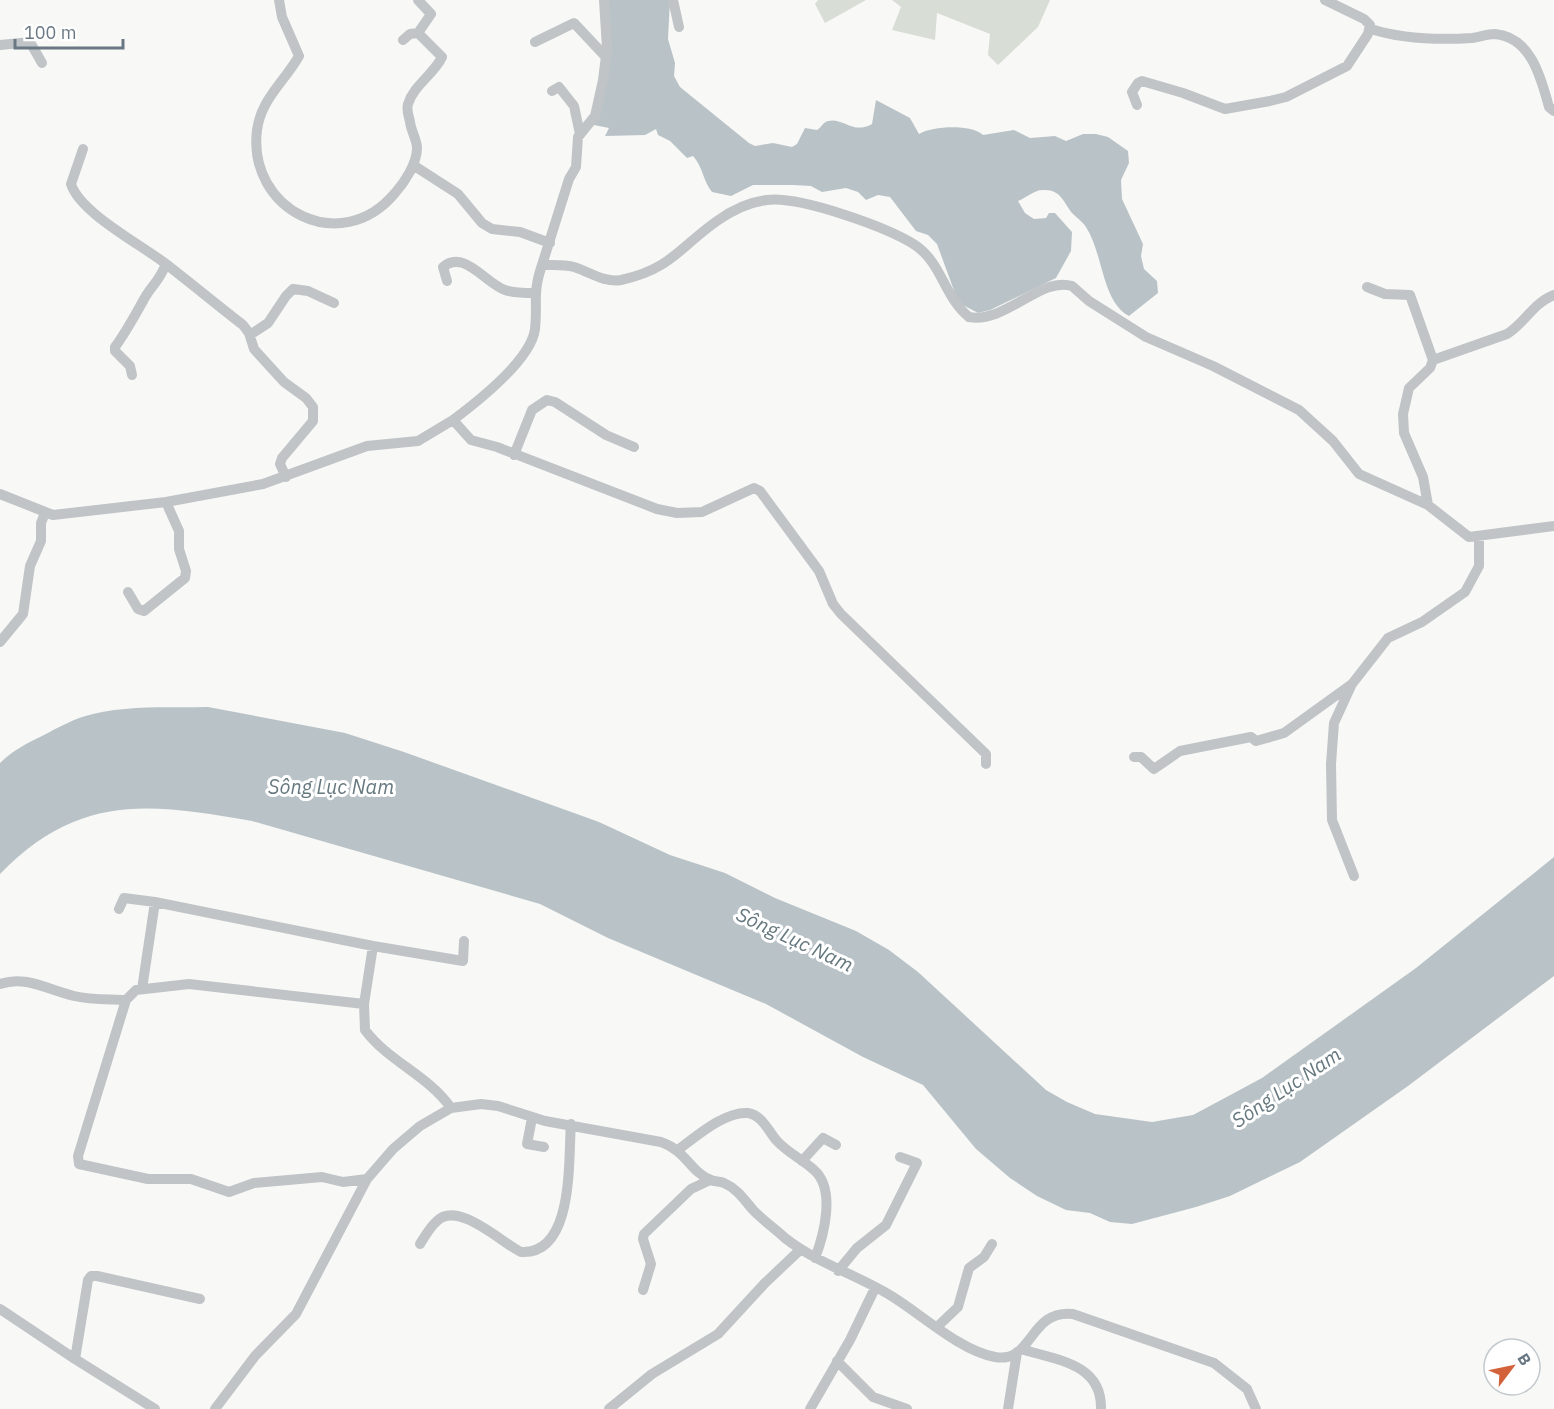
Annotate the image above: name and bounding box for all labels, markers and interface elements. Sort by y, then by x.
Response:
scale bar [15,12,123,50]
text: 100 m [24,21,76,44]
water label: Sông Lục Nam [268,773,394,800]
water label: Sông Lục Nam [732,900,858,978]
water label: Sông Lục Nam [1226,1041,1346,1133]
north arrow [1482,1337,1542,1397]
text: B [1513,1349,1536,1369]

